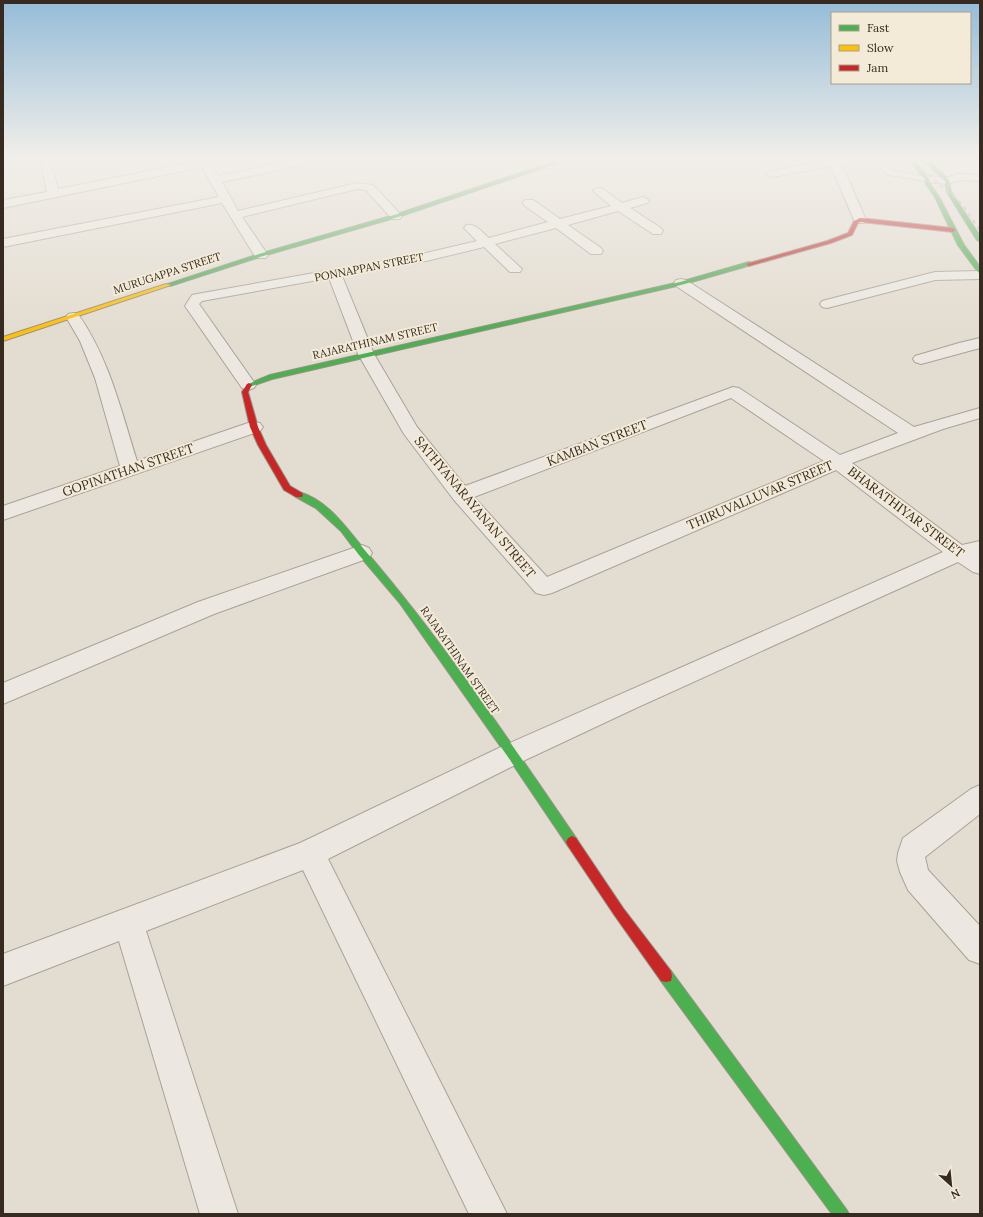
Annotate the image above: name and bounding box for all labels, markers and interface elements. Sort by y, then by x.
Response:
legend [831,12,971,84]
text: Fast [867,20,890,35]
text: Slow [867,40,894,55]
text: Jam [866,60,888,75]
street label: MURUGAPPA STREET [111,249,223,297]
street label: PONNAPPAN STREET [313,250,425,284]
street label: RAJARATHINAM STREET [311,320,439,362]
street label: KAMBAN STREET [544,416,650,470]
street label: SATHYANARAYANAN STREET [411,433,540,582]
street label: GOPINATHAN STREET [60,439,197,501]
street label: THIRUVALLUVAR STREET [684,456,836,534]
street label: BHARATHIYAR STREET [844,463,968,562]
street label: RAJARATHINAM STREET [418,604,502,716]
north arrow [931,1165,971,1205]
text: N [948,1186,963,1202]

